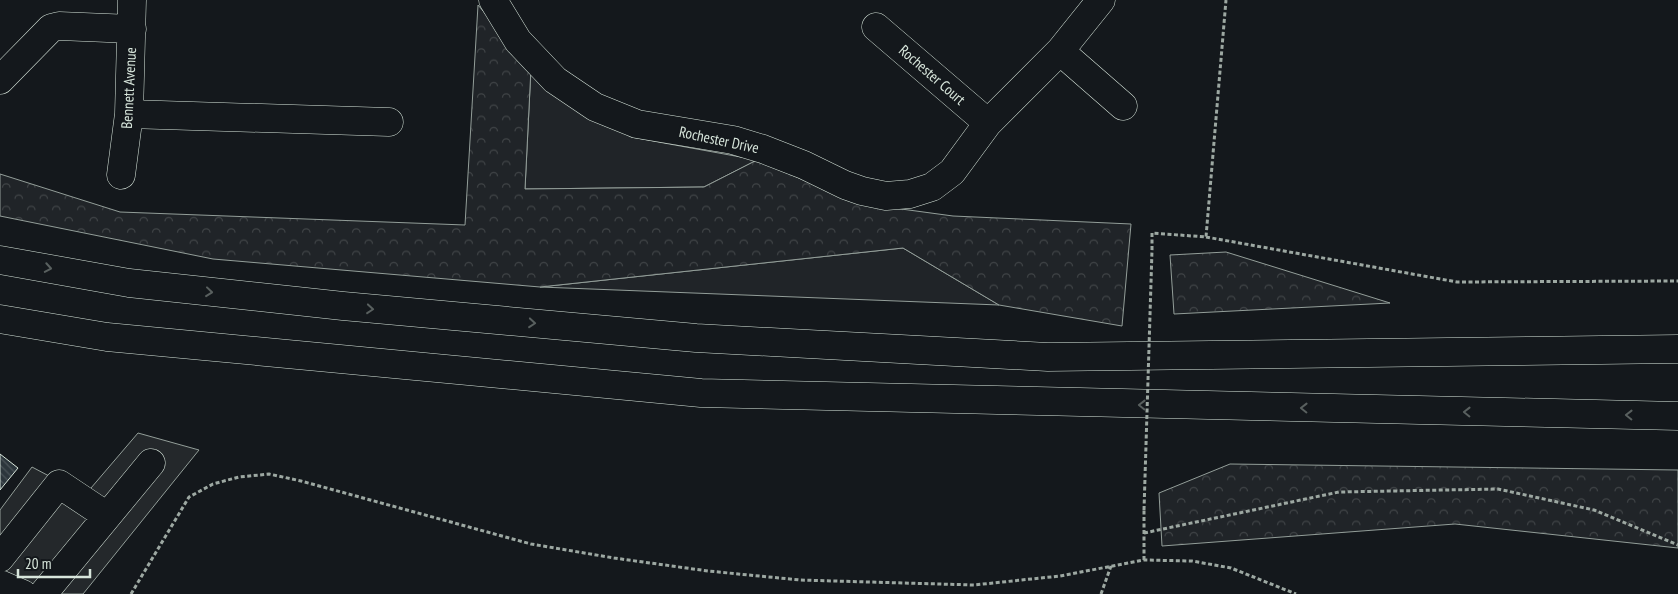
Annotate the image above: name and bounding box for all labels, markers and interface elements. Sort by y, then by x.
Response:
street label: Rochester Court [895,41,969,109]
street label: Bennett Avenue [117,47,140,129]
street label: Rochester Drive [677,122,761,157]
one-way arrow [44,263,52,273]
one-way arrow [205,286,213,297]
one-way arrow [367,303,375,314]
one-way arrow [528,317,536,328]
one-way arrow [1138,399,1146,410]
one-way arrow [1300,403,1308,413]
one-way arrow [1463,406,1471,417]
one-way arrow [1625,410,1633,420]
scale bar [18,546,90,578]
text: 20 m [25,554,51,573]

